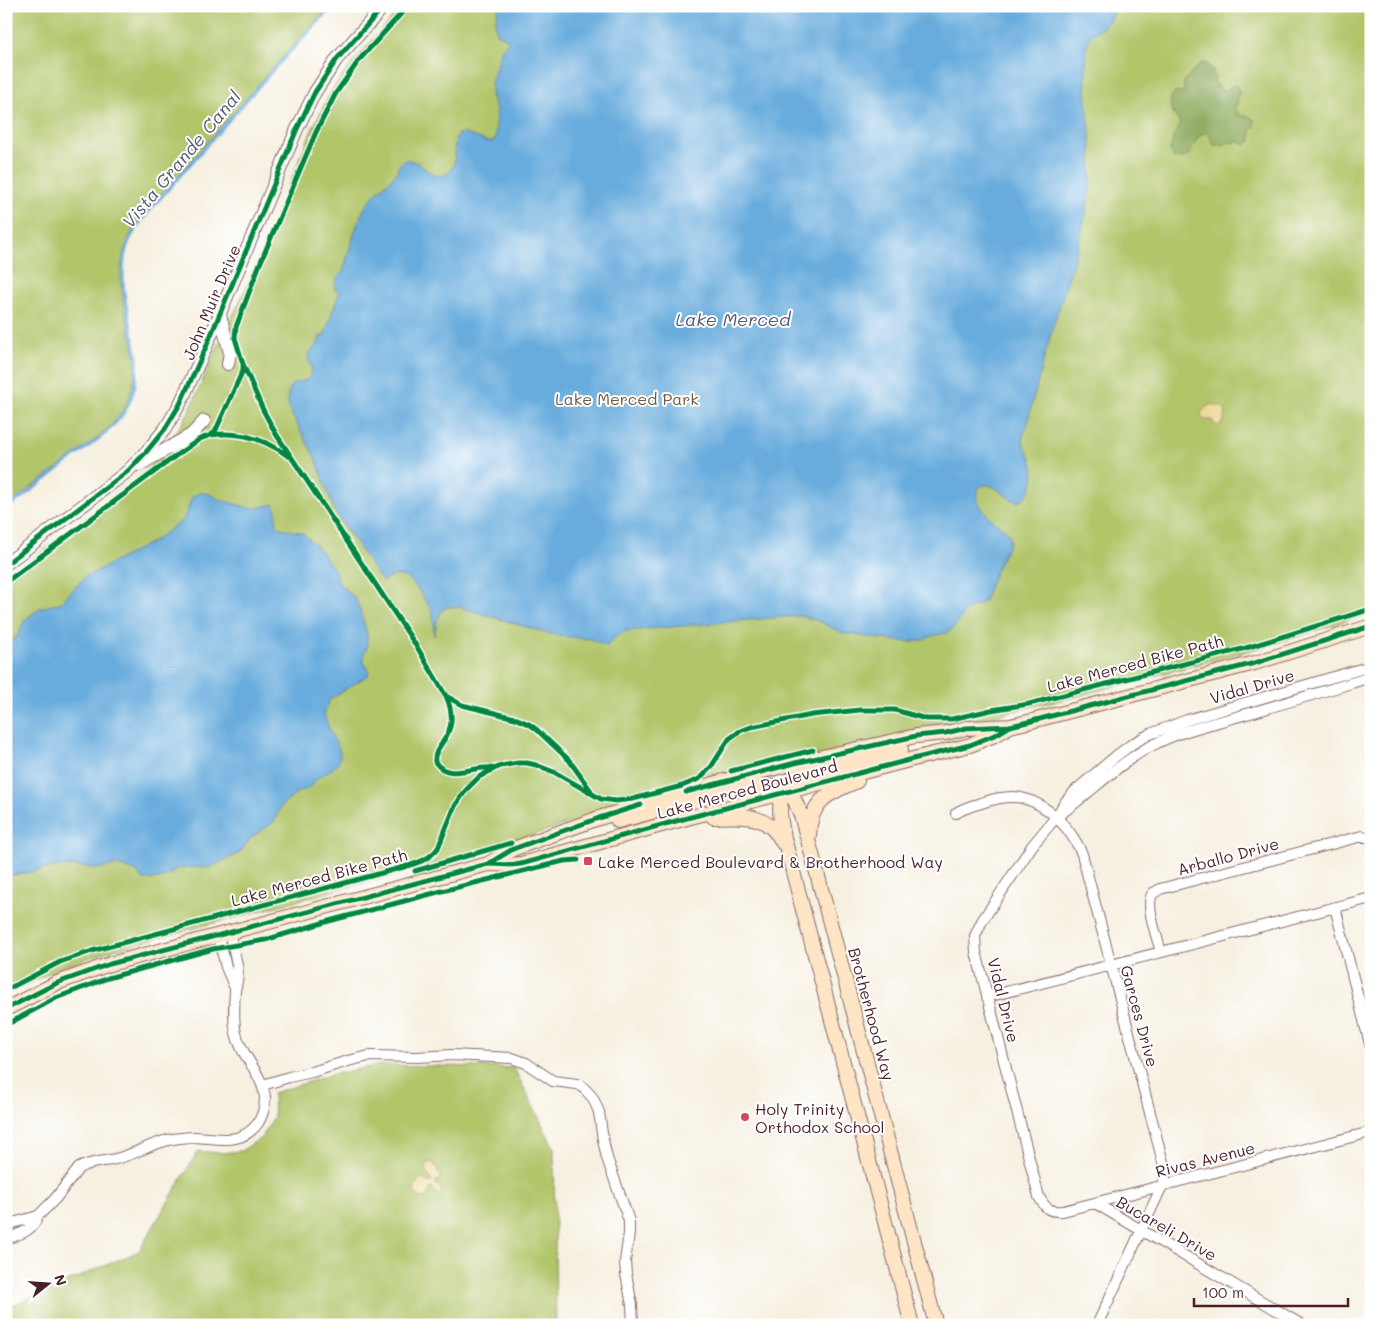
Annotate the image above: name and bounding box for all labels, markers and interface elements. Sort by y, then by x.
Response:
water label: Vista Grande Canal [116,85,246,233]
street label: John Muir Drive [177,241,245,363]
water label: Lake Merced [676,307,792,331]
park label: Lake Merced Park [555,388,699,409]
street label: Lake Merced Bike Path [1045,629,1225,697]
street label: Vidal Drive [1207,664,1297,708]
street label: Lake Merced Boulevard [655,755,839,823]
street label: Arballo Drive [1175,832,1281,880]
street label: Lake Merced Bike Path [229,843,409,911]
place label: Lake Merced Boulevard & Brotherhood Way [598,851,943,872]
marker: Lake Merced Boulevard & Brotherhood Way [582,855,594,867]
street label: Brotherhood Way [844,945,900,1083]
street label: Vidal Drive [983,955,1025,1045]
street label: Garces Drive [1116,963,1164,1069]
place label: Holy Trinity Orthodox School [755,1098,885,1137]
marker: Holy Trinity Orthodox School [739,1111,751,1123]
street label: Rivas Avenue [1153,1136,1257,1182]
street label: Bucareli Drive [1113,1191,1221,1265]
north arrow [22,1258,72,1308]
text: N [50,1272,72,1288]
scale bar [1194,1276,1348,1308]
text: 100 m [1202,1282,1244,1302]

